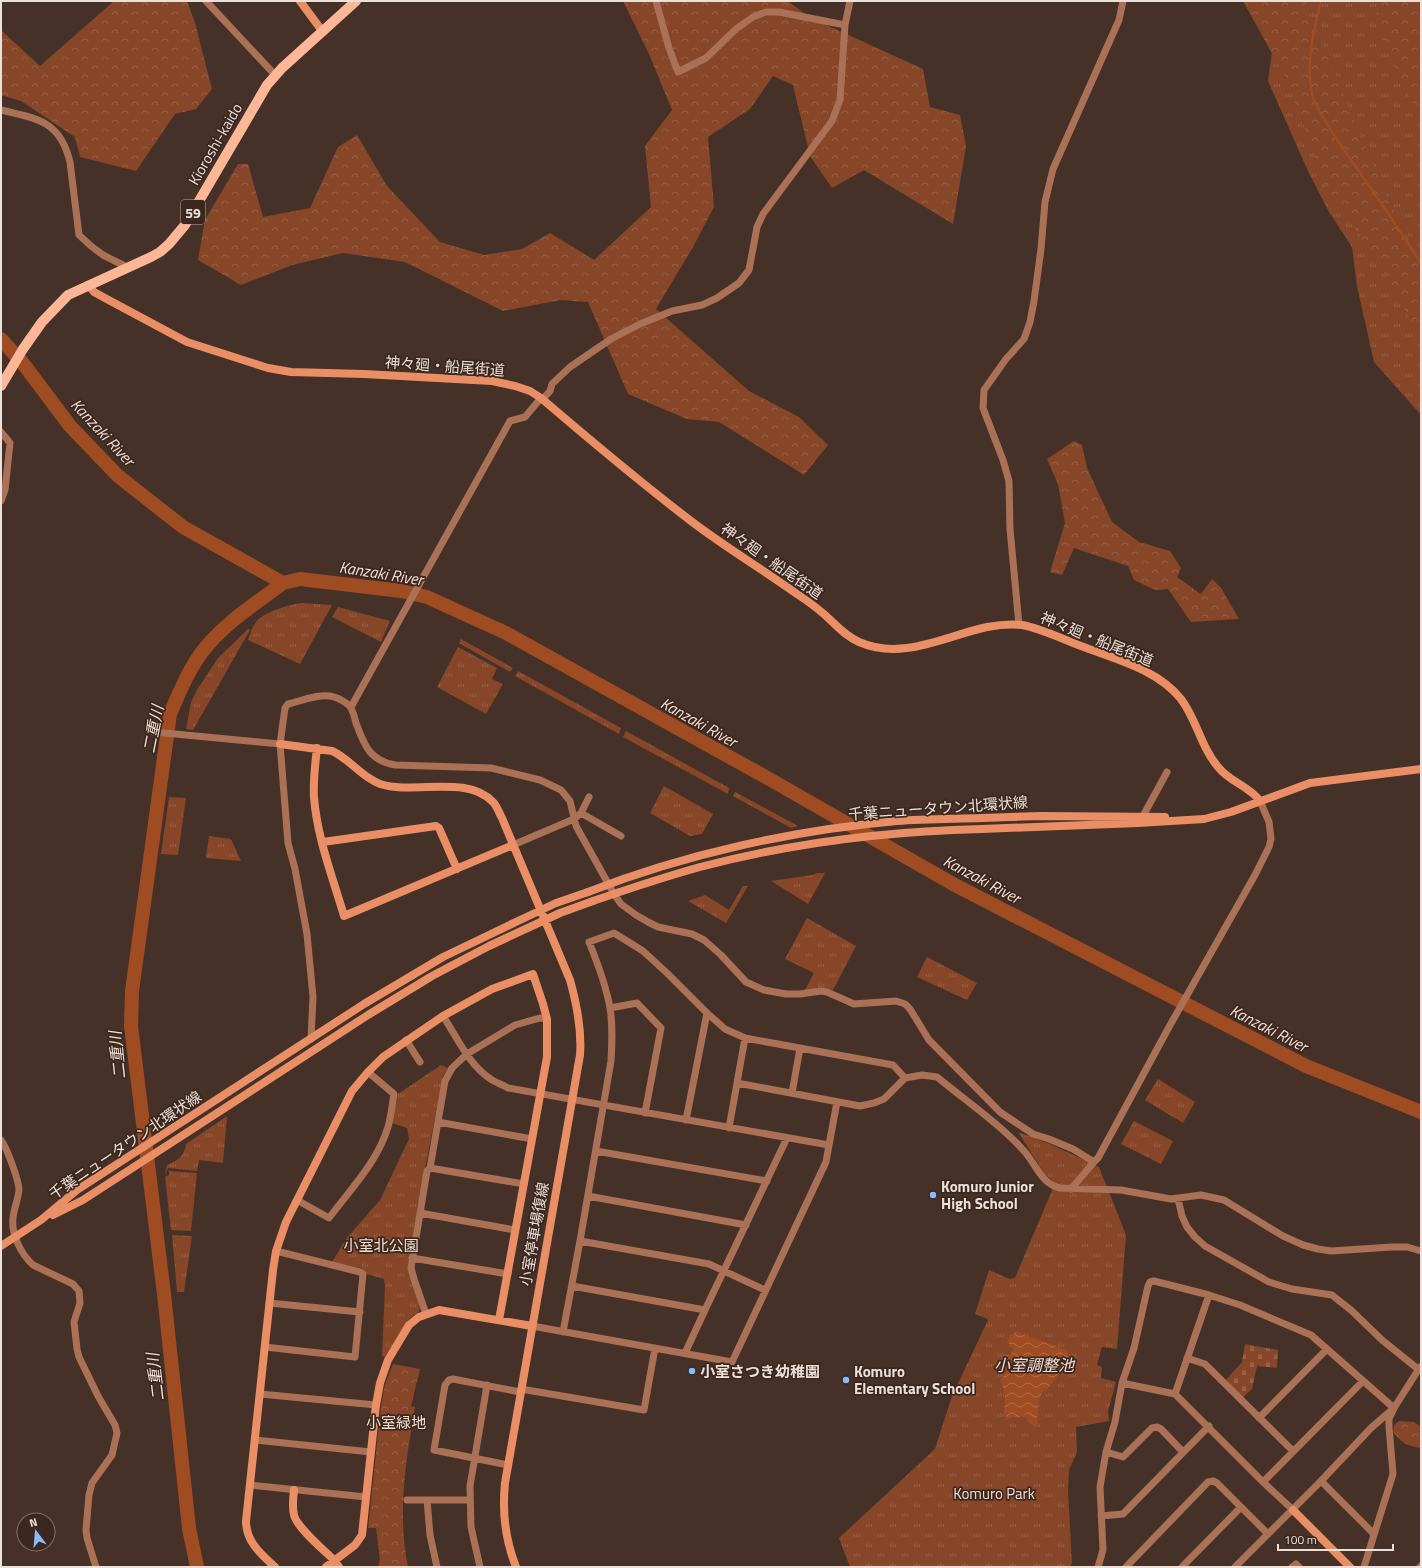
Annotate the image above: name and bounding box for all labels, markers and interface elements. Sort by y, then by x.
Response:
street label: Kioroshi-kaido [182,99,248,189]
road number: 59 [181,200,205,224]
street label: 神々廻・船尾街道 [384,350,506,382]
water label: Kanzaki River [65,393,142,472]
street label: 神々廻・船尾街道 [716,517,828,605]
water label: Kanzaki River [337,555,426,592]
street label: 神々廻・船尾街道 [1037,606,1157,672]
water label: Kanzaki River [656,691,743,754]
water label: 二重川 [137,701,170,755]
street label: 千葉ニュータウン北環状線 [847,790,1029,826]
water label: Kanzaki River [939,849,1027,910]
water label: Kanzaki River [1226,998,1314,1059]
water label: 二重川 [102,1028,131,1080]
street label: 千葉ニュータウン北環状線 [44,1085,206,1205]
place label: Komuro Junior High School [941,1175,1034,1215]
street label: 小室停車場復線 [514,1180,554,1288]
marker: Komuro Junior High School [928,1190,938,1200]
park label: 小室北公園 [343,1234,419,1257]
water label: 二重川 [140,1350,170,1402]
water label: 小室調整池 [994,1353,1076,1377]
place label: 小室さつき幼稚園 [700,1360,820,1383]
place label: Komuro Elementary School [854,1360,975,1400]
marker: 小室さつき幼稚園 [687,1366,697,1376]
marker: Komuro Elementary School [841,1375,851,1385]
park label: 小室緑地 [366,1411,426,1434]
park label: Komuro Park [953,1482,1035,1505]
north arrow [16,1512,56,1552]
text: N [27,1514,39,1531]
scale bar [1278,1526,1393,1552]
text: 100 m [1284,1530,1317,1549]

